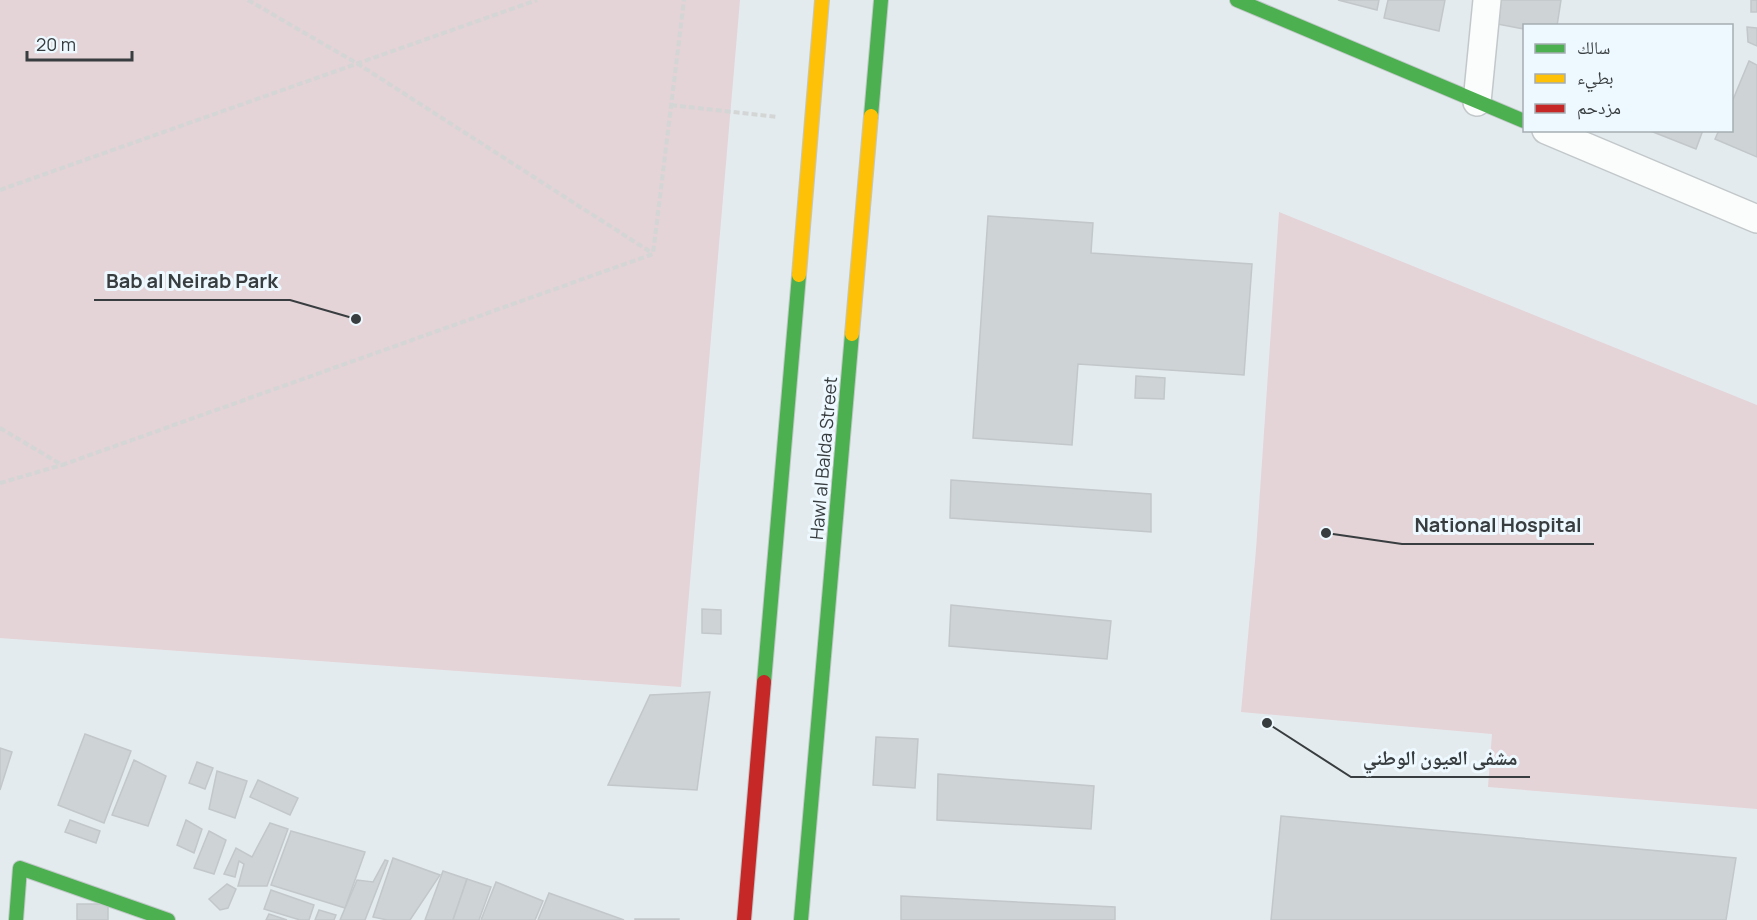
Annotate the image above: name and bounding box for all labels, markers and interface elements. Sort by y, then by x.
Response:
scale bar [27,24,132,62]
legend [1523,24,1733,132]
text: 20 m [36,32,76,56]
text: سالك [1577,35,1610,59]
text: بطيء [1577,65,1614,93]
text: مزدحم [1577,95,1621,120]
callout: Bab al Neirab Park [94,262,290,300]
text: Bab al Neirab Park [106,267,279,294]
street label: Hawl al Balda Street [804,375,842,541]
callout: National Hospital [1402,506,1594,544]
text: National Hospital [1414,511,1582,538]
callout: مشفى العيون الوطني [1351,739,1530,777]
text: مشفى العيون الوطني [1363,744,1517,774]

